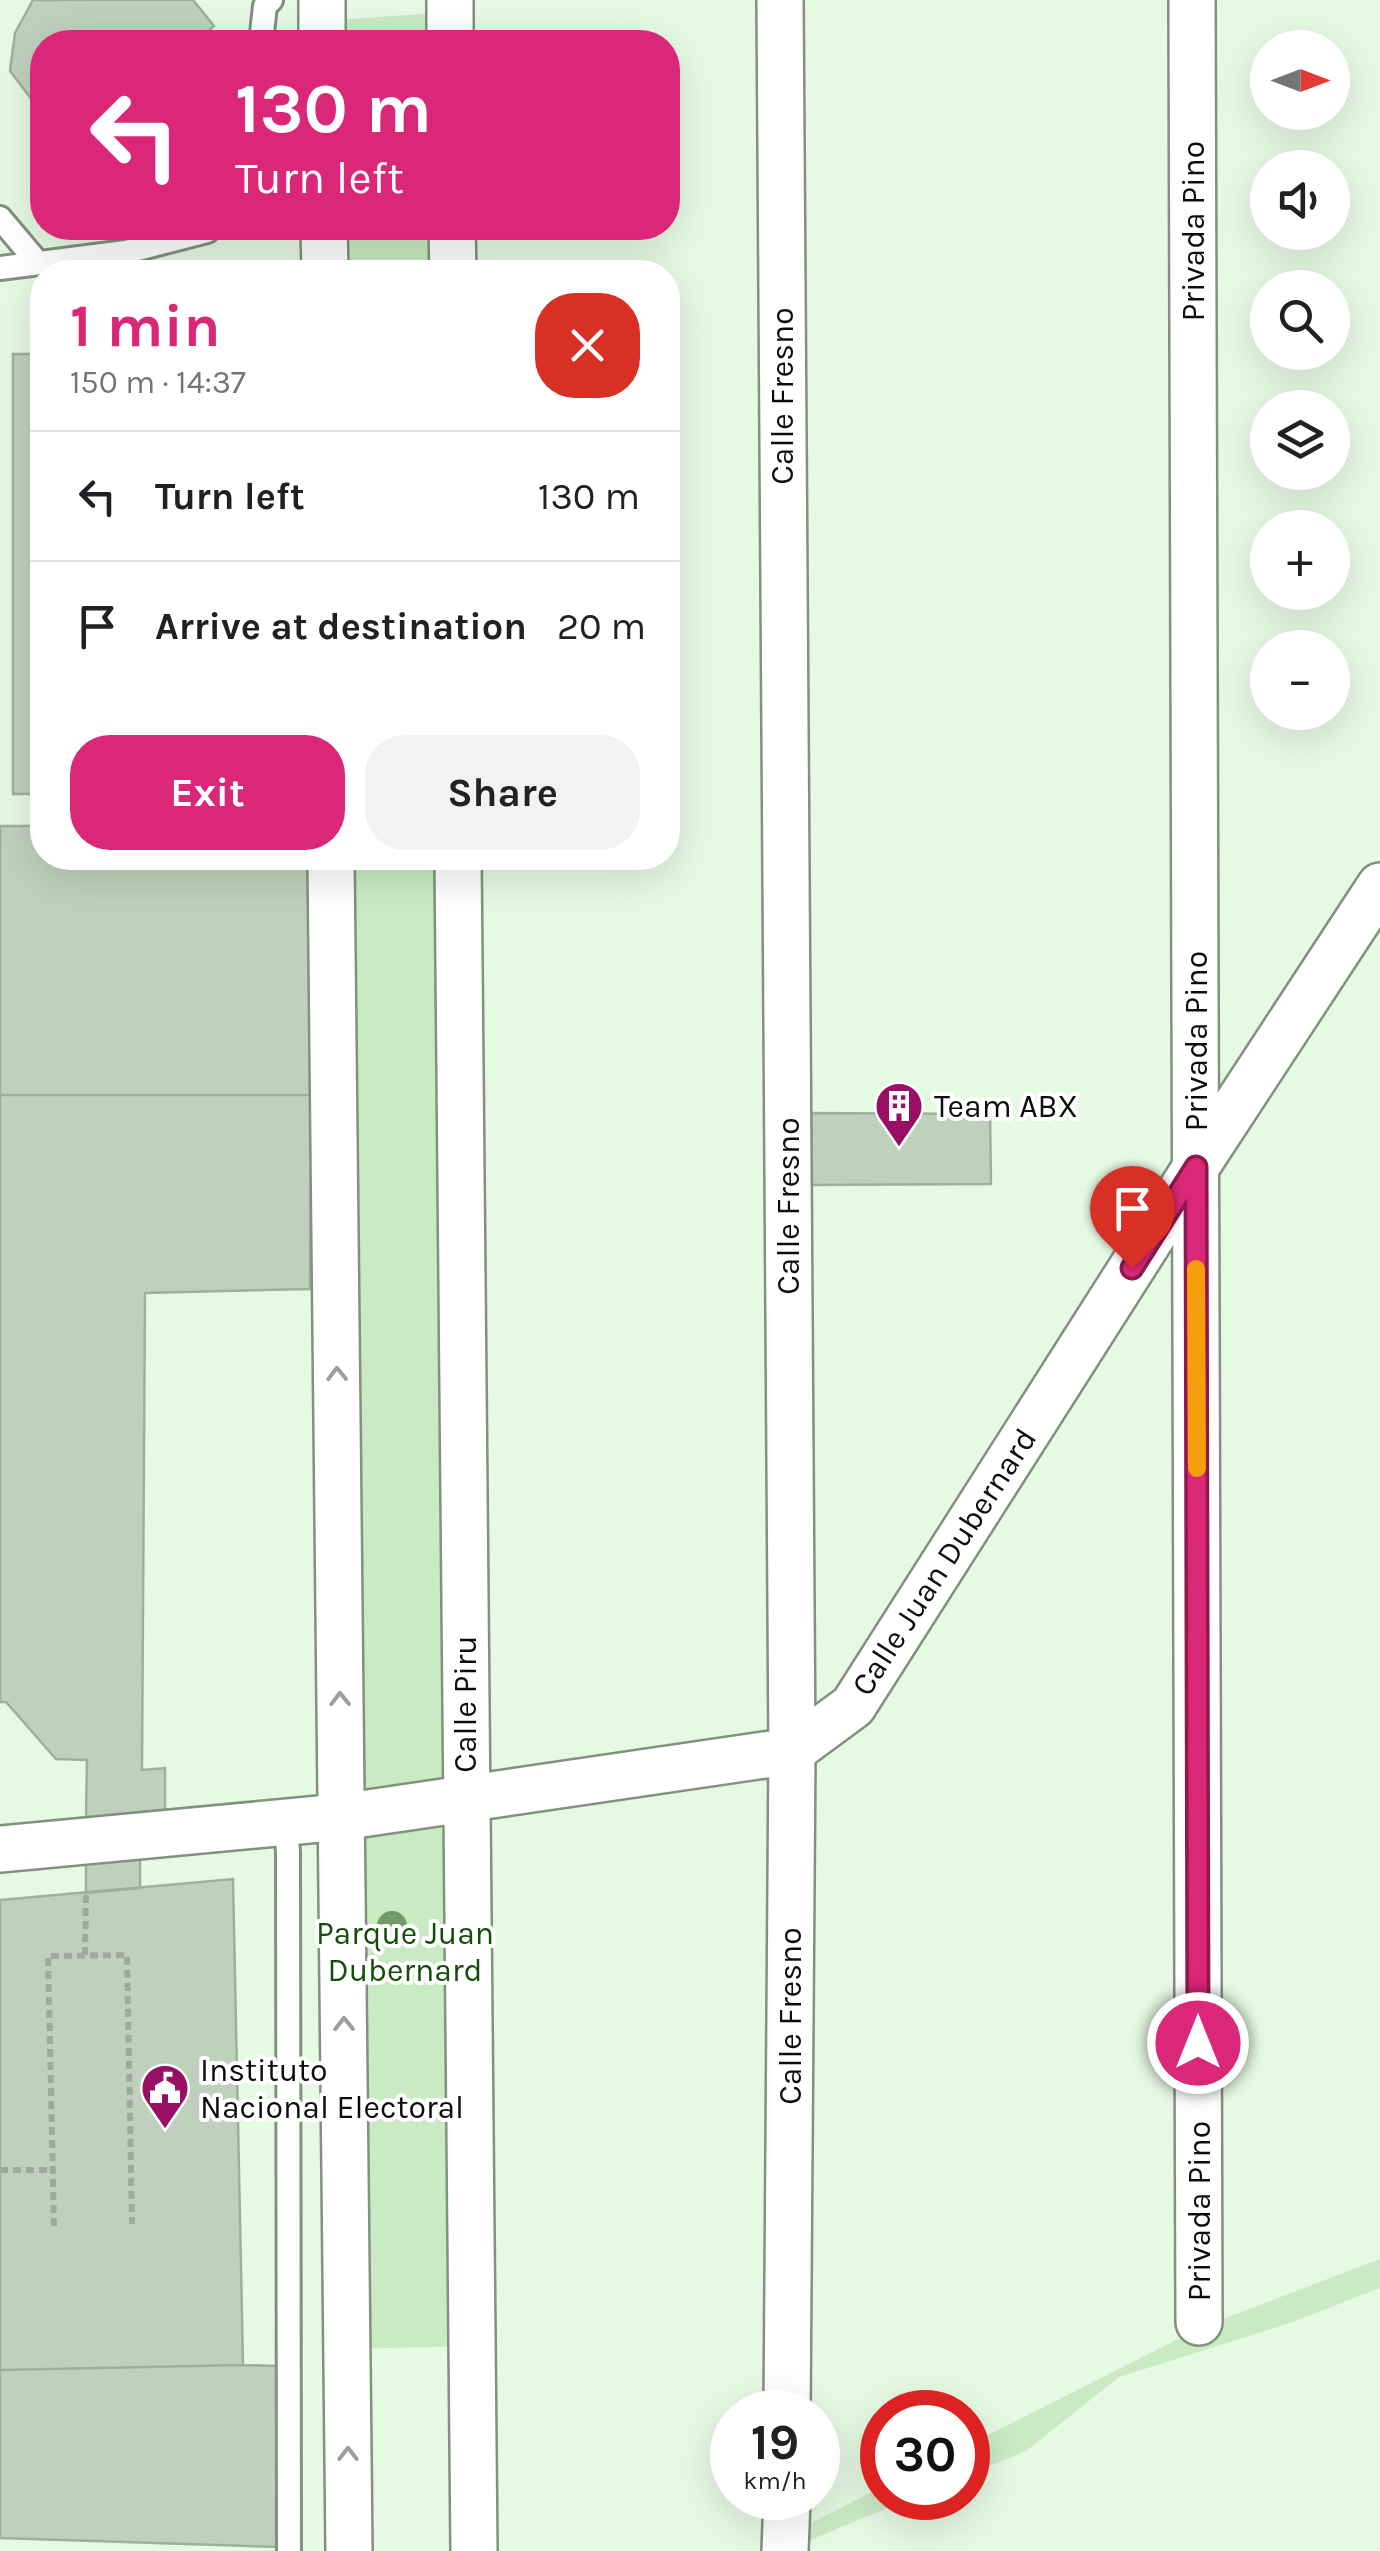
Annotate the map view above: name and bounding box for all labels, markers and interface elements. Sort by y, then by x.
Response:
north arrow [1250,30,1350,130]
map controls [1250,30,1350,730]
text: 130 m [235,68,432,150]
icon: left [70,70,200,200]
street label: Privada Pino [1175,141,1212,321]
button: sound [1250,150,1350,250]
text: Turn left [235,152,404,204]
button: search [1250,270,1350,370]
text: 1 min [70,291,221,361]
button: close [535,293,640,398]
street label: Calle Fresno [764,307,801,485]
text: 150 m · 14:37 [70,364,246,401]
button: layers [1250,390,1350,490]
icon: left [70,469,125,524]
text: Turn left [155,474,305,519]
text: 130 m [538,474,640,519]
button: + [1250,510,1350,610]
icon: arrive [70,599,125,654]
text: Arrive at destination [155,604,527,649]
text: 20 m [557,604,646,649]
button: − [1250,630,1350,730]
button: Exit [70,735,345,850]
button: Share [365,735,640,850]
street label: Privada Pino [1178,951,1215,1131]
building icon: Team ABX [873,1080,925,1148]
place label: Team ABX [934,1088,1078,1125]
street label: Calle Fresno [770,1117,807,1295]
pin [1090,1166,1175,1269]
icon: arrive [1105,1181,1160,1236]
one-way arrow [326,1365,348,1380]
street label: Calle Juan Dubernard [844,1422,1044,1702]
street label: Calle Piru [447,1635,484,1773]
one-way arrow [329,1690,351,1706]
park label: Parque Juan Dubernard [316,1915,494,1989]
street label: Calle Fresno [772,1927,809,2105]
position arrow [1146,1991,1250,2095]
one-way arrow [333,2015,355,2030]
place label: Instituto Nacional Electoral [200,2052,464,2126]
public building icon: Instituto Nacional Electoral [139,2062,191,2130]
street label: Privada Pino [1181,2121,1218,2301]
speed limit sign: 30 [860,2390,990,2520]
text: 19 [751,2413,799,2472]
one-way arrow [337,2445,359,2460]
text: km/h [743,2466,807,2495]

